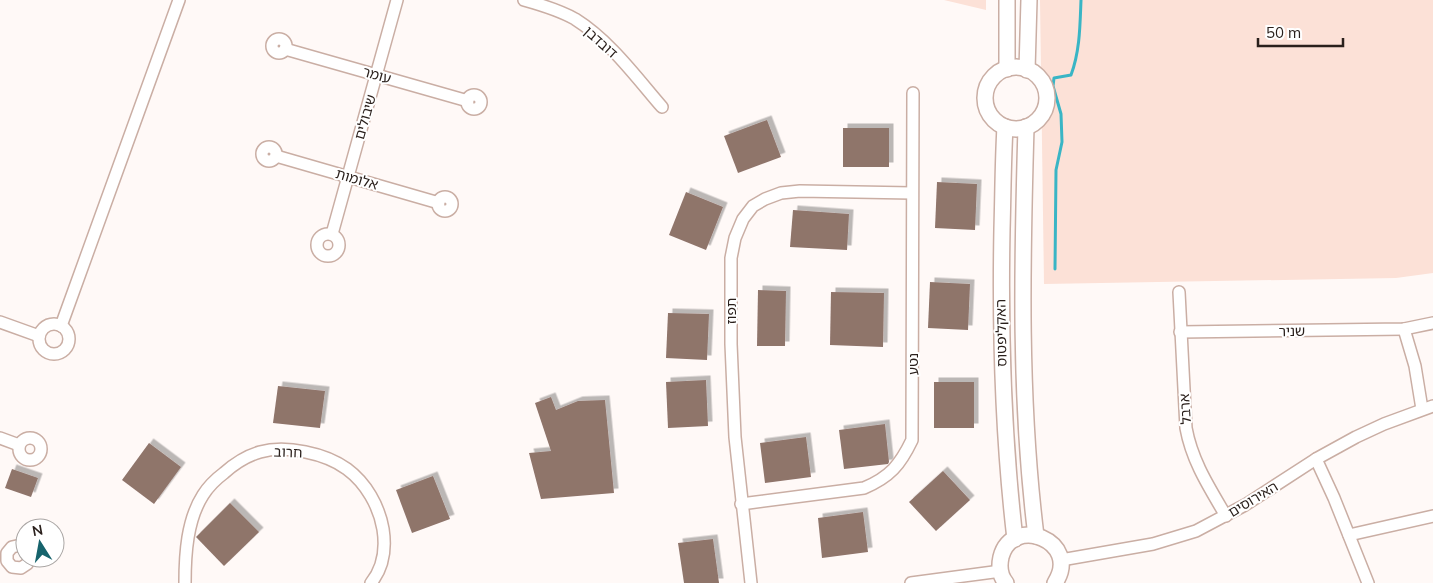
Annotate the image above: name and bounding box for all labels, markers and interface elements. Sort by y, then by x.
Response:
scale bar [1258,15,1343,47]
street label: דובדבן [580,22,622,62]
text: 50 m [1266,23,1301,42]
street label: עומר [361,62,393,88]
street label: שיבולים [350,92,380,142]
street label: אלומות [334,164,380,194]
street label: תפוז [722,298,740,324]
street label: האקליפטוס [991,299,1011,367]
street label: שניר [1279,322,1305,340]
street label: נטע [904,353,922,375]
street label: ארבל [1175,393,1195,425]
street label: חרוב [273,443,303,461]
street label: האירוסים [1225,477,1281,521]
north arrow [15,518,65,568]
text: N [31,520,44,540]

